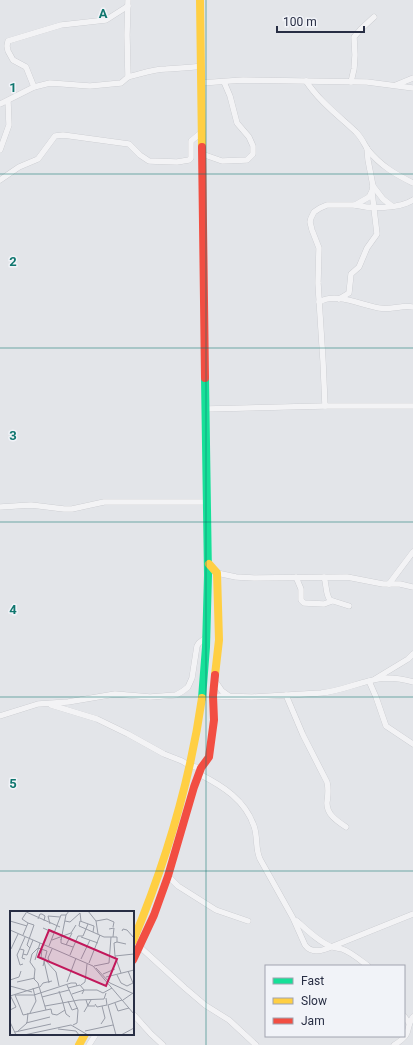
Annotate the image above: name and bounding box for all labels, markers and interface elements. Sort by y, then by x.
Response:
text: A [99,6,108,21]
scale bar [277,8,364,34]
text: 100 m [283,15,317,29]
text: 1 [9,80,17,95]
text: 2 [9,254,17,269]
text: 3 [9,428,17,443]
text: 4 [9,602,17,617]
text: 5 [9,776,17,791]
inset map [10,911,134,1035]
legend [265,965,405,1037]
text: Fast [301,974,324,988]
text: Slow [301,994,327,1008]
text: Jam [301,1014,325,1028]

